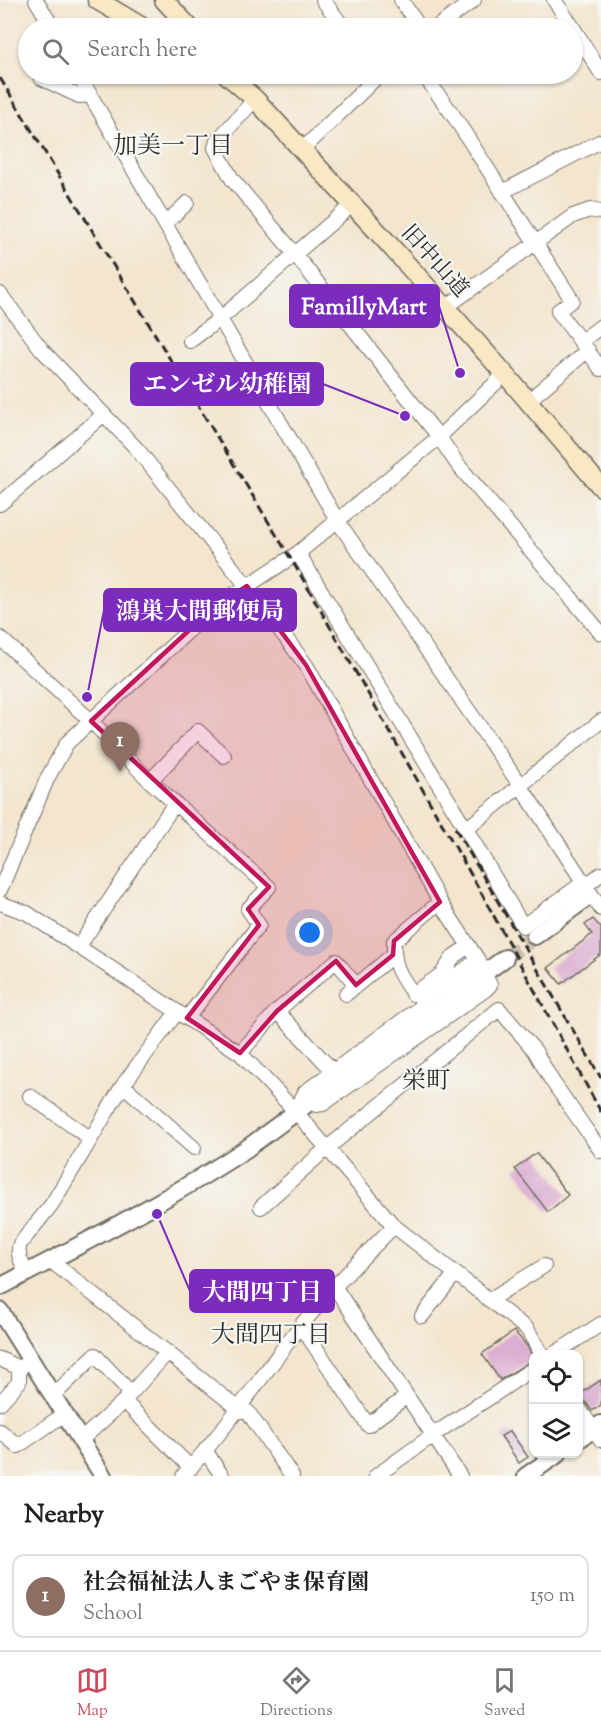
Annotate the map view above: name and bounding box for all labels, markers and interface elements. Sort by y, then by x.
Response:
search box [18,18,583,84]
icon: search [39,35,72,68]
text: Search here [87,35,197,67]
district label: 加美一丁目 [113,130,233,164]
street label: 旧中山道 [392,219,475,305]
callout: FamillyMart [290,285,439,327]
text: FamillyMart [301,291,427,325]
callout: エンゼル幼稚園 [131,363,323,405]
text: エンゼル幼稚園 [143,369,311,403]
callout: 鴻巣大間郵便局 [104,589,296,631]
text: 鴻巣大間郵便局 [116,596,284,630]
pin: 1 [100,722,140,772]
your location [295,918,324,947]
district label: 栄町 [402,1065,450,1099]
callout: 大間四丁目 [190,1270,334,1312]
text: 大間四丁目 [202,1277,322,1311]
district label: 大間四丁目 [211,1319,331,1353]
map controls [529,1350,583,1458]
button: locate [529,1350,583,1404]
button: layers [529,1404,583,1458]
text: Nearby [24,1497,104,1534]
text: 社会福祉法人まごやま保育園 [83,1568,369,1600]
text: 1 [42,1582,49,1611]
text: 150 m [530,1582,575,1611]
text: School [83,1600,143,1629]
tab: Map [76,1664,109,1723]
tab: Directions [260,1664,333,1723]
tab: Saved [484,1664,525,1723]

